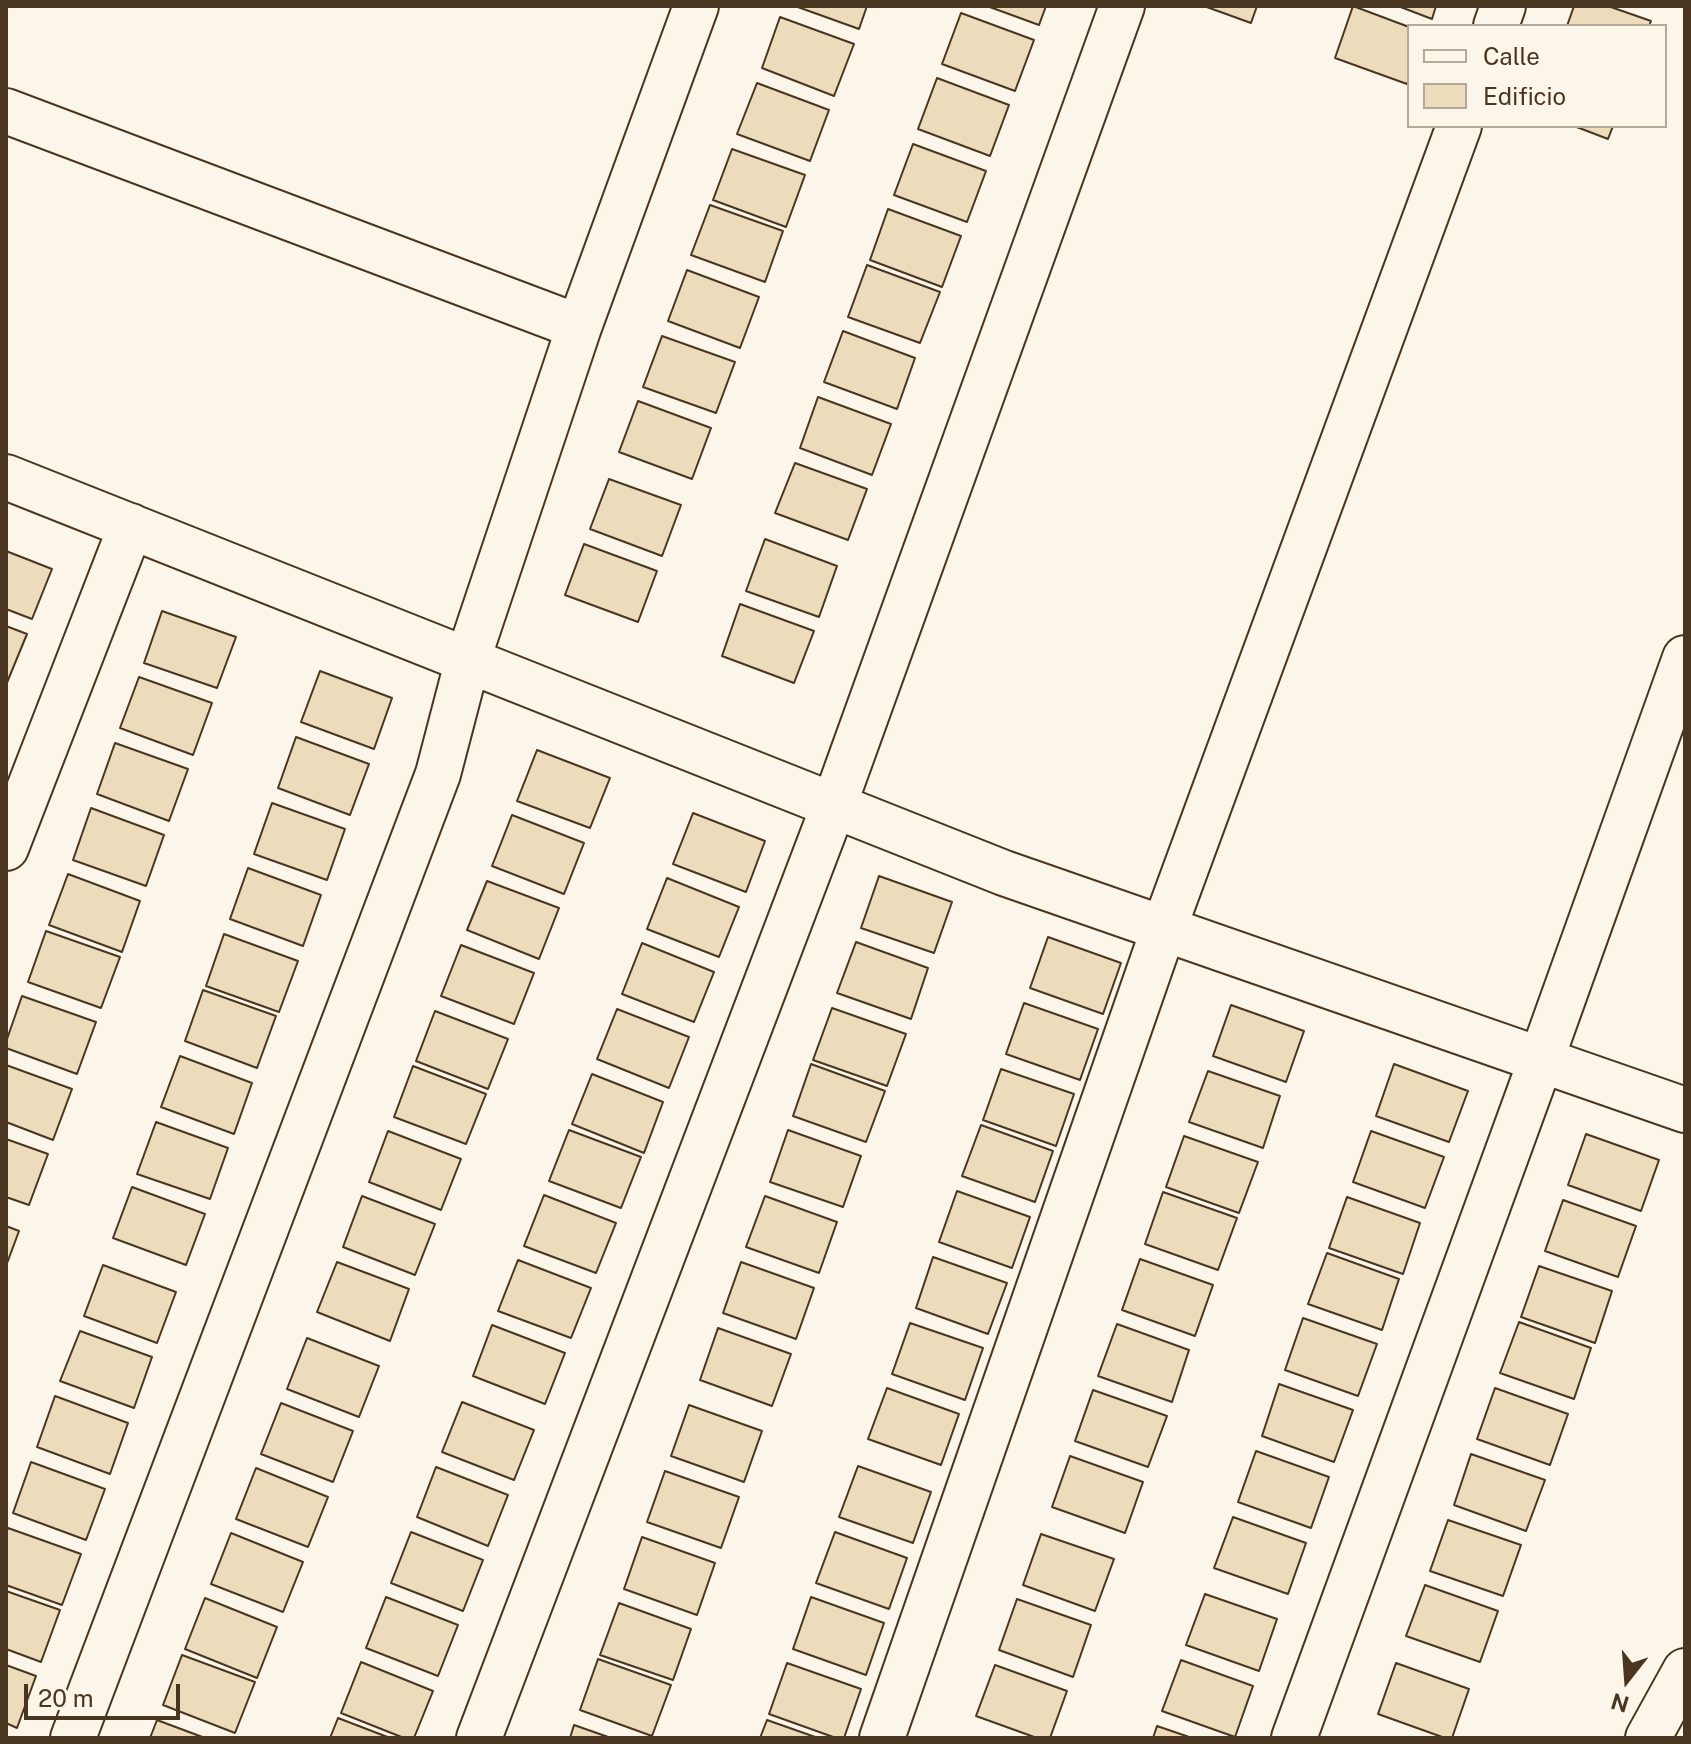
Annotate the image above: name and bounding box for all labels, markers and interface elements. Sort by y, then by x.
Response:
legend [1407,24,1667,128]
text: Calle [1483,42,1540,70]
text: Edificio [1483,82,1566,110]
north arrow [1587,1640,1667,1720]
scale bar [28,1668,184,1718]
text: 20 m [38,1684,94,1712]
text: N [1608,1688,1632,1718]

